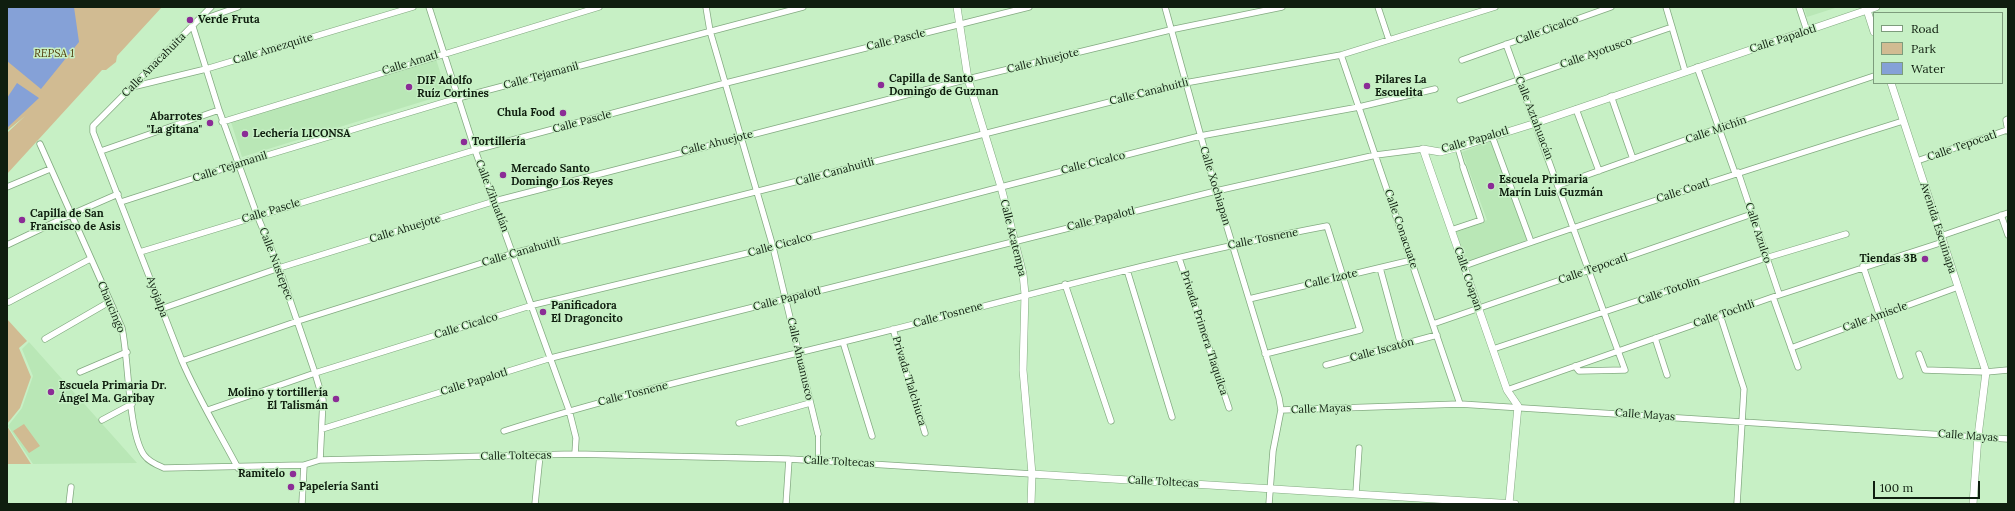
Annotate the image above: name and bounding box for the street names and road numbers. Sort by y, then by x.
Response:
street label: Calle Cicalco [1514,13,1580,47]
street label: Calle Papalotl [1748,22,1818,56]
street label: Calle Pascle [865,26,927,54]
street label: Calle Anacahuita [119,30,189,100]
street label: Calle Amezquite [231,31,315,67]
street label: Calle Ayotusco [1558,35,1634,71]
street label: Calle Ahuejote [1006,46,1080,76]
street label: Calle Amatl [380,48,440,78]
street label: Calle Tejamanil [502,60,580,92]
street label: Calle Aztahuacán [1512,75,1556,161]
street label: Calle Canahuitli [1108,76,1190,108]
street label: Calle Pascle [551,108,613,136]
street label: Calle Michín [1684,113,1748,147]
street label: Calle Papalotl [1440,124,1510,156]
street label: Calle Ahuejote [680,128,754,158]
street label: Calle Tepocatl [1926,128,1998,164]
street label: Calle Xochiapan [1197,145,1233,227]
street label: Calle Tejamanil [191,149,269,185]
street label: Calle Cicalco [1060,149,1126,177]
street label: Calle Canahuitli [794,155,876,189]
street label: Calle Zihuatlán [472,158,512,234]
street label: Calle Coatl [1655,176,1711,206]
street label: Avenida Escuinapa [1917,181,1959,275]
street label: Calle Conacuate [1381,188,1421,270]
street label: Calle Pascle [240,196,302,226]
street label: Calle Acatempa [997,198,1029,278]
street label: Calle Azulco [1742,201,1774,265]
street label: Calle Papalotl [1066,204,1136,234]
street label: Calle Ahuejote [368,212,442,246]
street label: Calle Nustepec [256,226,296,302]
street label: Calle Tosnene [1227,226,1299,252]
street label: Calle Cicalco [747,230,813,260]
street label: Calle Canahuitli [480,235,562,269]
street label: Calle Coapan [1451,245,1485,313]
street label: Calle Tepocatl [1557,251,1629,287]
street label: Calle Izote [1303,266,1359,292]
street label: Privada Primera Tlaquilca [1178,269,1230,397]
street label: Calle Totolin [1636,274,1702,308]
street label: Ayojalpa [144,275,170,319]
street label: Chaucingo [94,279,128,335]
street label: Calle Papalotl [752,284,822,314]
street label: Calle Tochtli [1692,297,1756,331]
street label: Calle Tosnene [912,299,984,331]
street label: Calle Amiscle [1841,299,1909,335]
street label: Calle Cicalco [433,310,499,342]
street label: Calle Ahuanusco [784,316,816,402]
street label: Privada Tlalchiuca [889,335,929,427]
street label: Calle Iscatón [1349,335,1415,365]
street label: Calle Papalotl [439,366,509,398]
street label: Calle Tosnene [597,379,669,409]
street label: Calle Mayas [1291,401,1351,417]
street label: Calle Mayas [1614,406,1676,424]
street label: Calle Mayas [1937,427,1999,445]
street label: Calle Toltecas [480,449,552,463]
street label: Calle Toltecas [803,454,875,470]
street label: Calle Toltecas [1127,474,1199,490]

